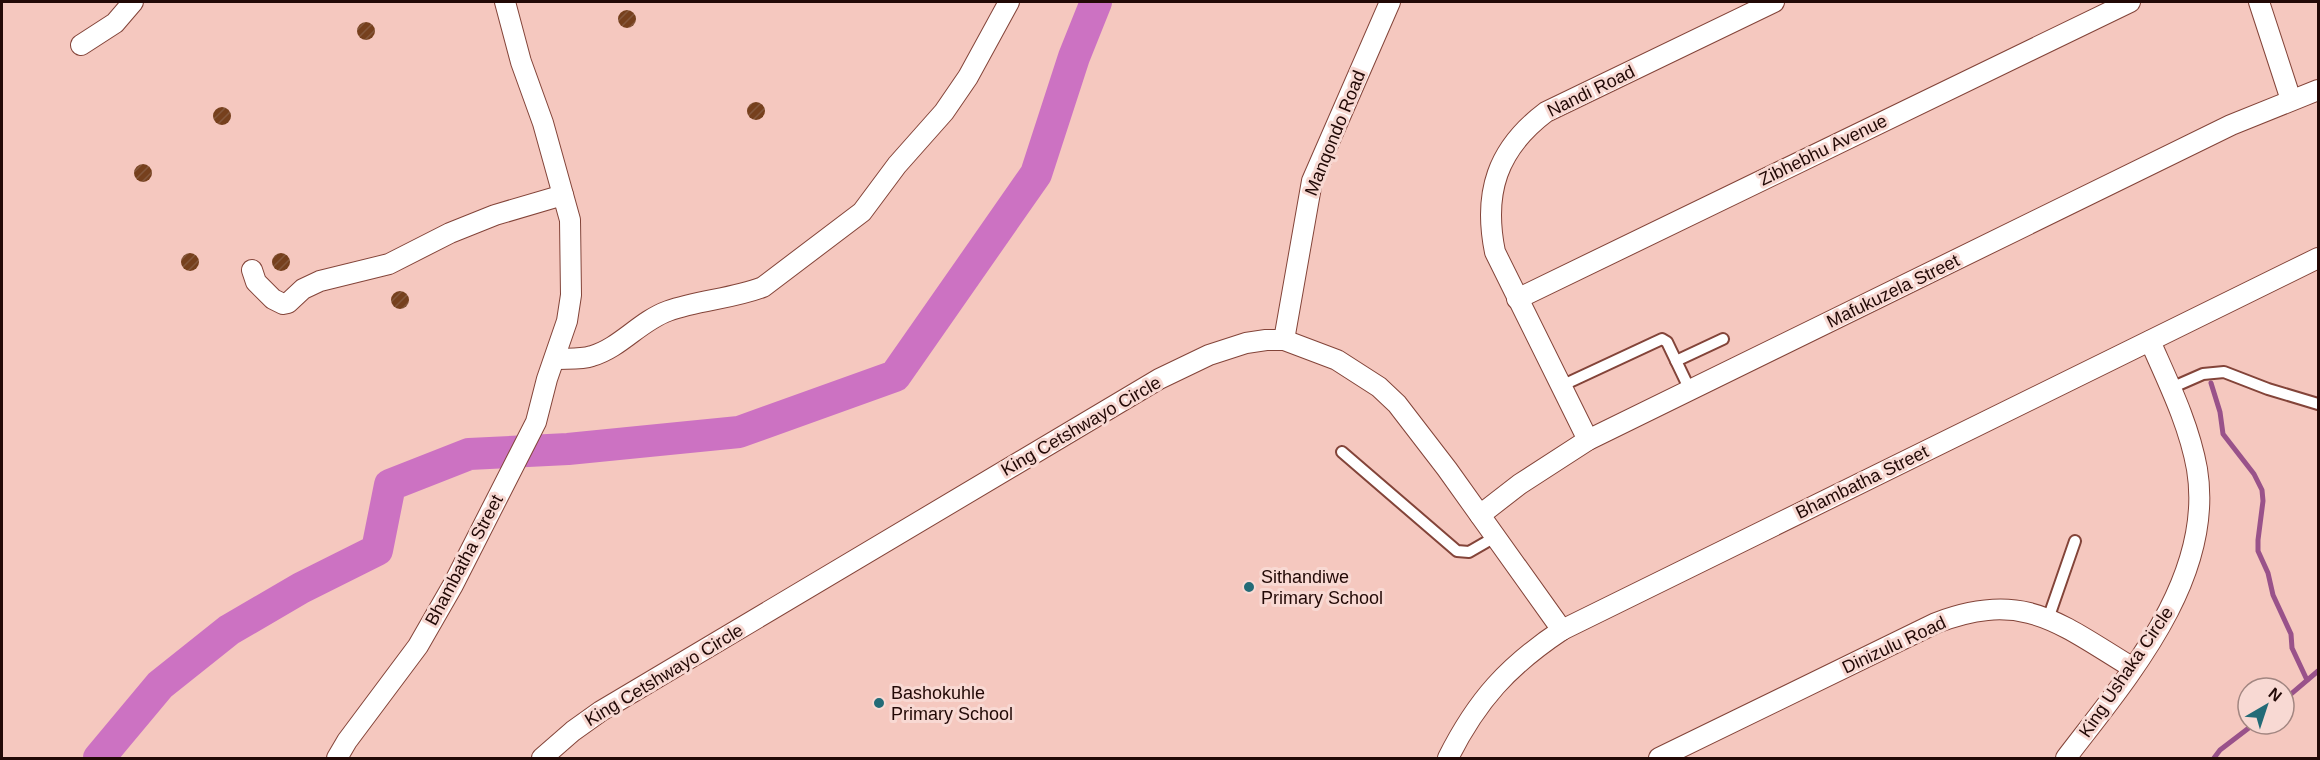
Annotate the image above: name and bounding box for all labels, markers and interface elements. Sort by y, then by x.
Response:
street label: Nandi Road [1544,61,1638,121]
street label: Manqondo Road [1301,68,1369,198]
street label: Zibhebhu Avenue [1756,110,1890,190]
street label: Mafukuzela Street [1823,250,1963,332]
street label: King Cetshwayo Circle [998,372,1164,480]
street label: Bhambatha Street [1792,441,1932,523]
street label: Bhambatha Street [421,491,507,629]
place label: Sithandiwe Primary School [1261,567,1383,608]
marker: Sithandiwe Primary School [1242,580,1256,594]
street label: King Ushaka Circle [2075,603,2177,741]
street label: Dinizulu Road [1839,612,1949,678]
street label: King Cetshwayo Circle [581,620,747,730]
north arrow [2236,676,2296,736]
place label: Bashokuhle Primary School [891,683,1013,724]
text: N [2265,684,2285,705]
marker: Bashokuhle Primary School [872,696,886,710]

